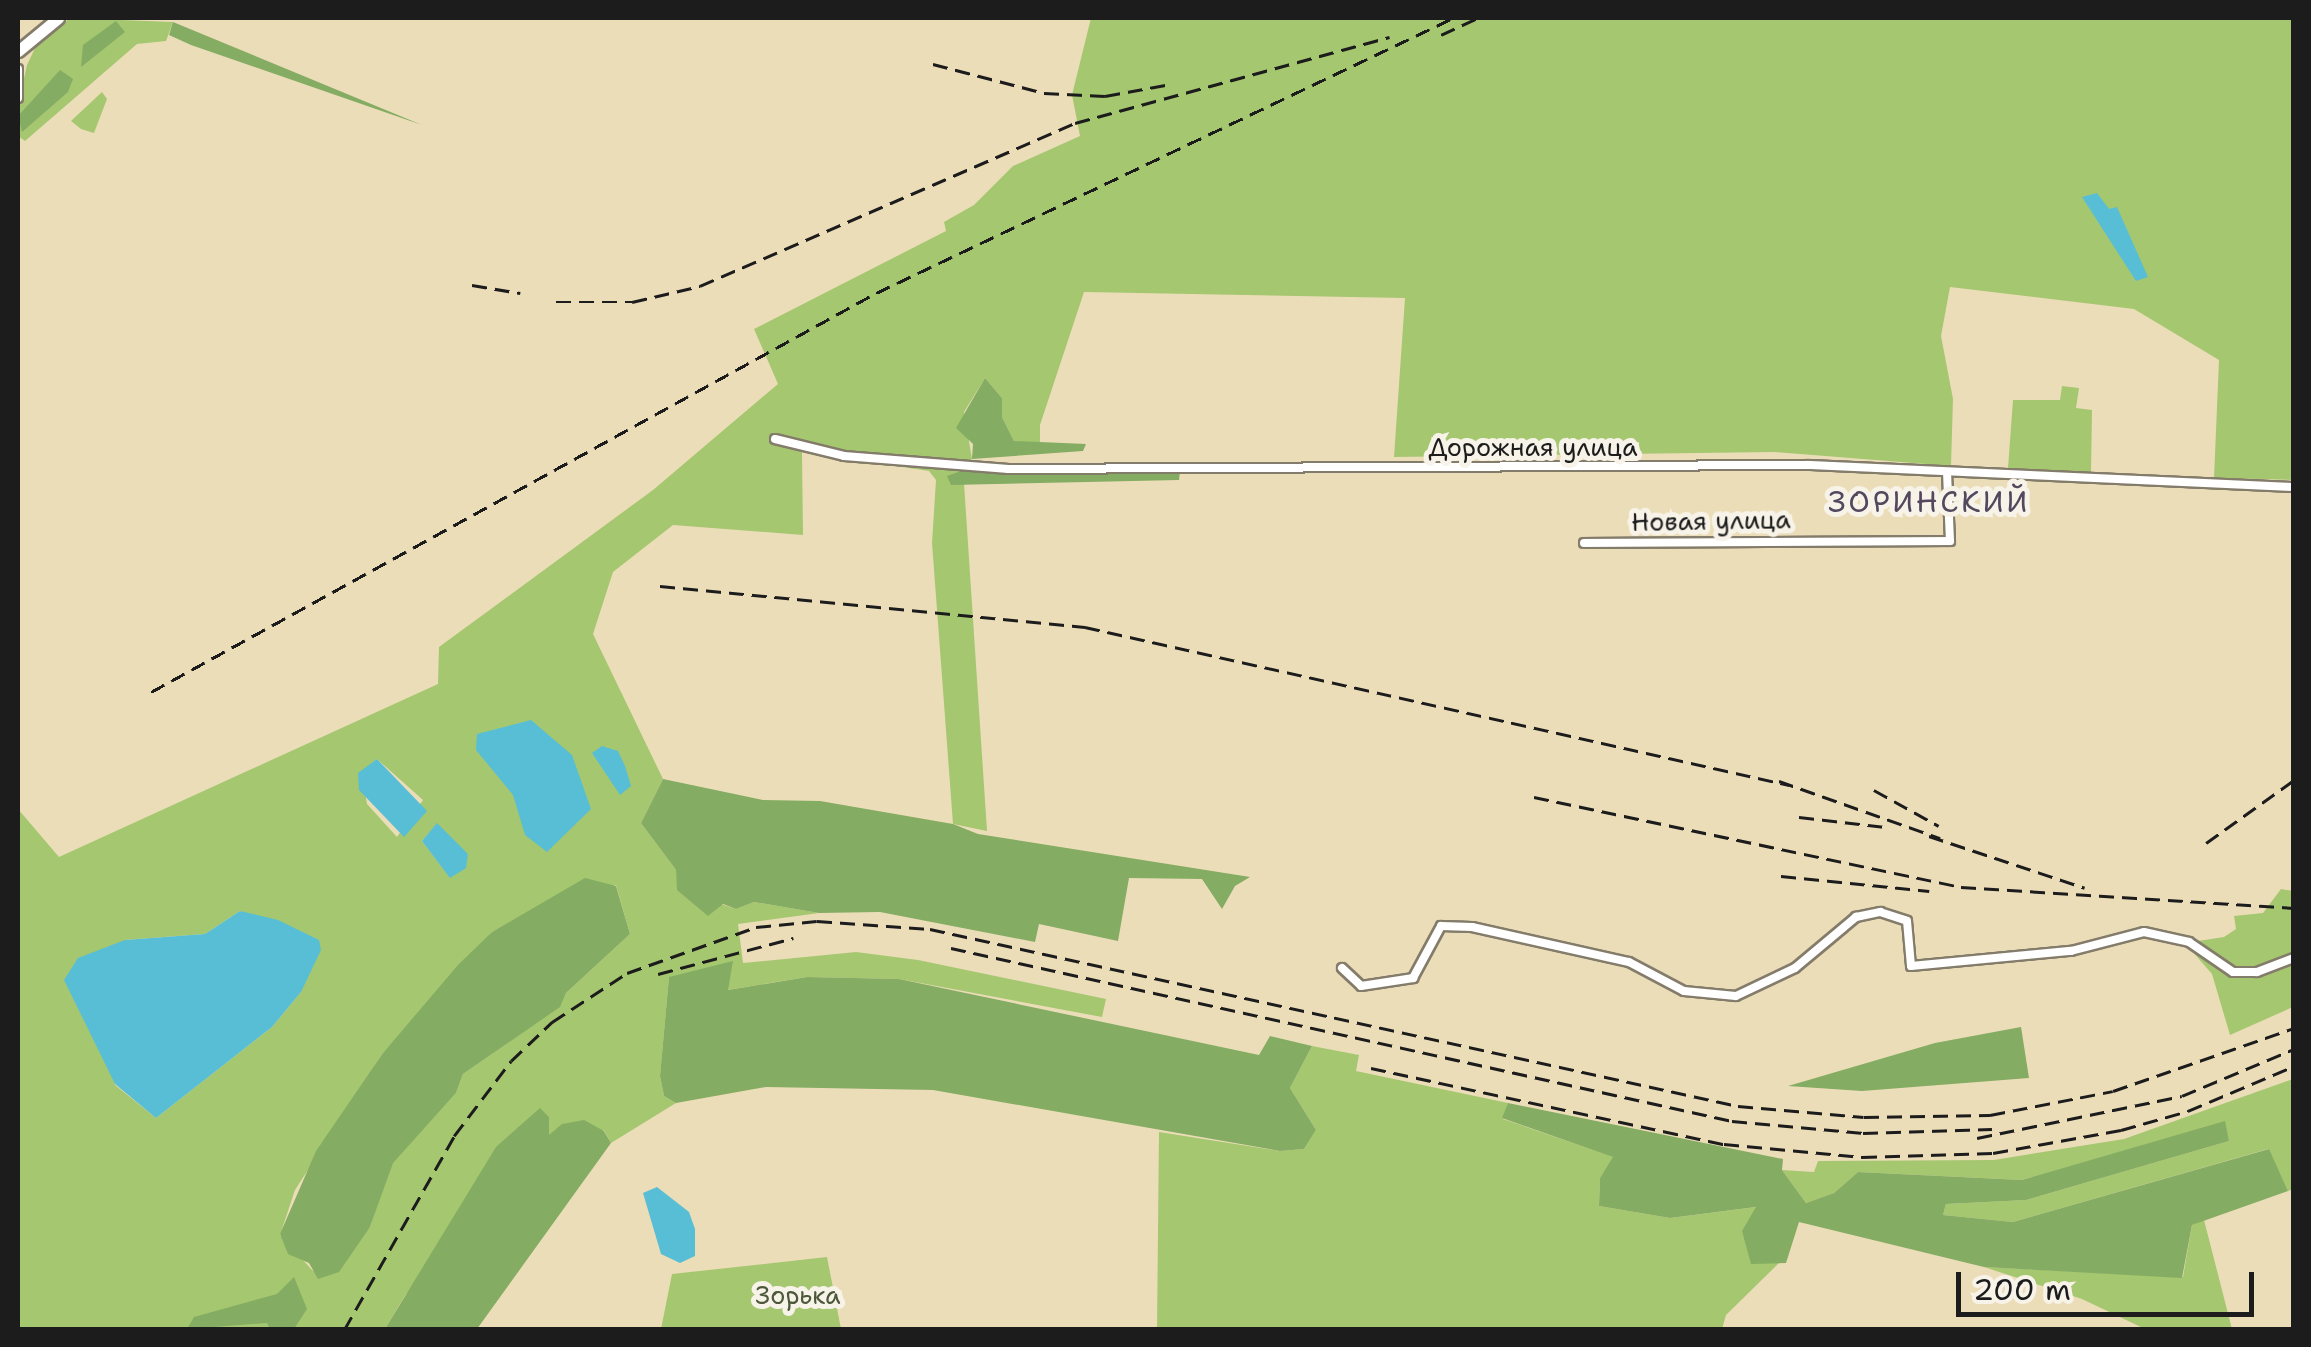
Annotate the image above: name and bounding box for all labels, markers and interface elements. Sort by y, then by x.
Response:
street label: Дорожная улица [1428,432,1638,462]
district label: ЗОРИНСКИЙ [1828,484,2030,520]
street label: Новая улица [1631,505,1791,537]
scale bar [1961,1252,2258,1314]
text: 200 m [1973,1269,2071,1310]
park label: Зорька [755,1280,841,1310]

